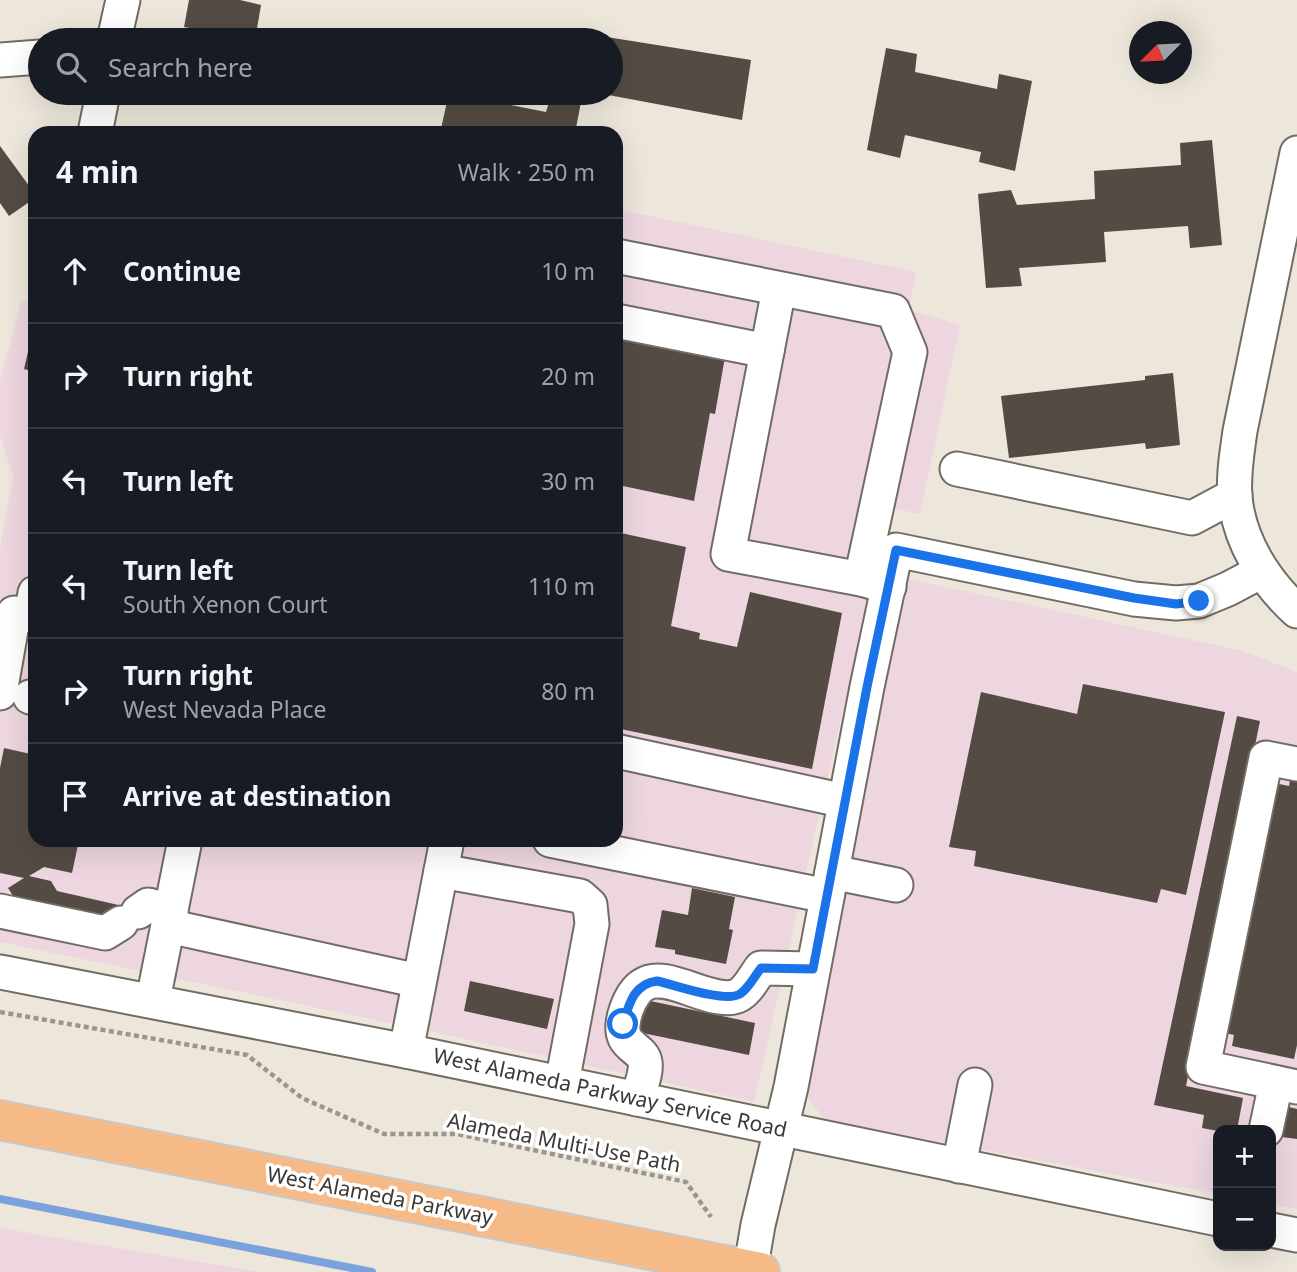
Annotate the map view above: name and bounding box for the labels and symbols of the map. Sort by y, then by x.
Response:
north arrow [1129,21,1192,84]
route end [1183,585,1214,616]
route start [607,1008,638,1039]
street label: West Alameda Parkway Service Road [431,1041,790,1143]
street label: Alameda Multi-Use Path [445,1106,683,1178]
street label: West Alameda Parkway [265,1159,496,1231]

